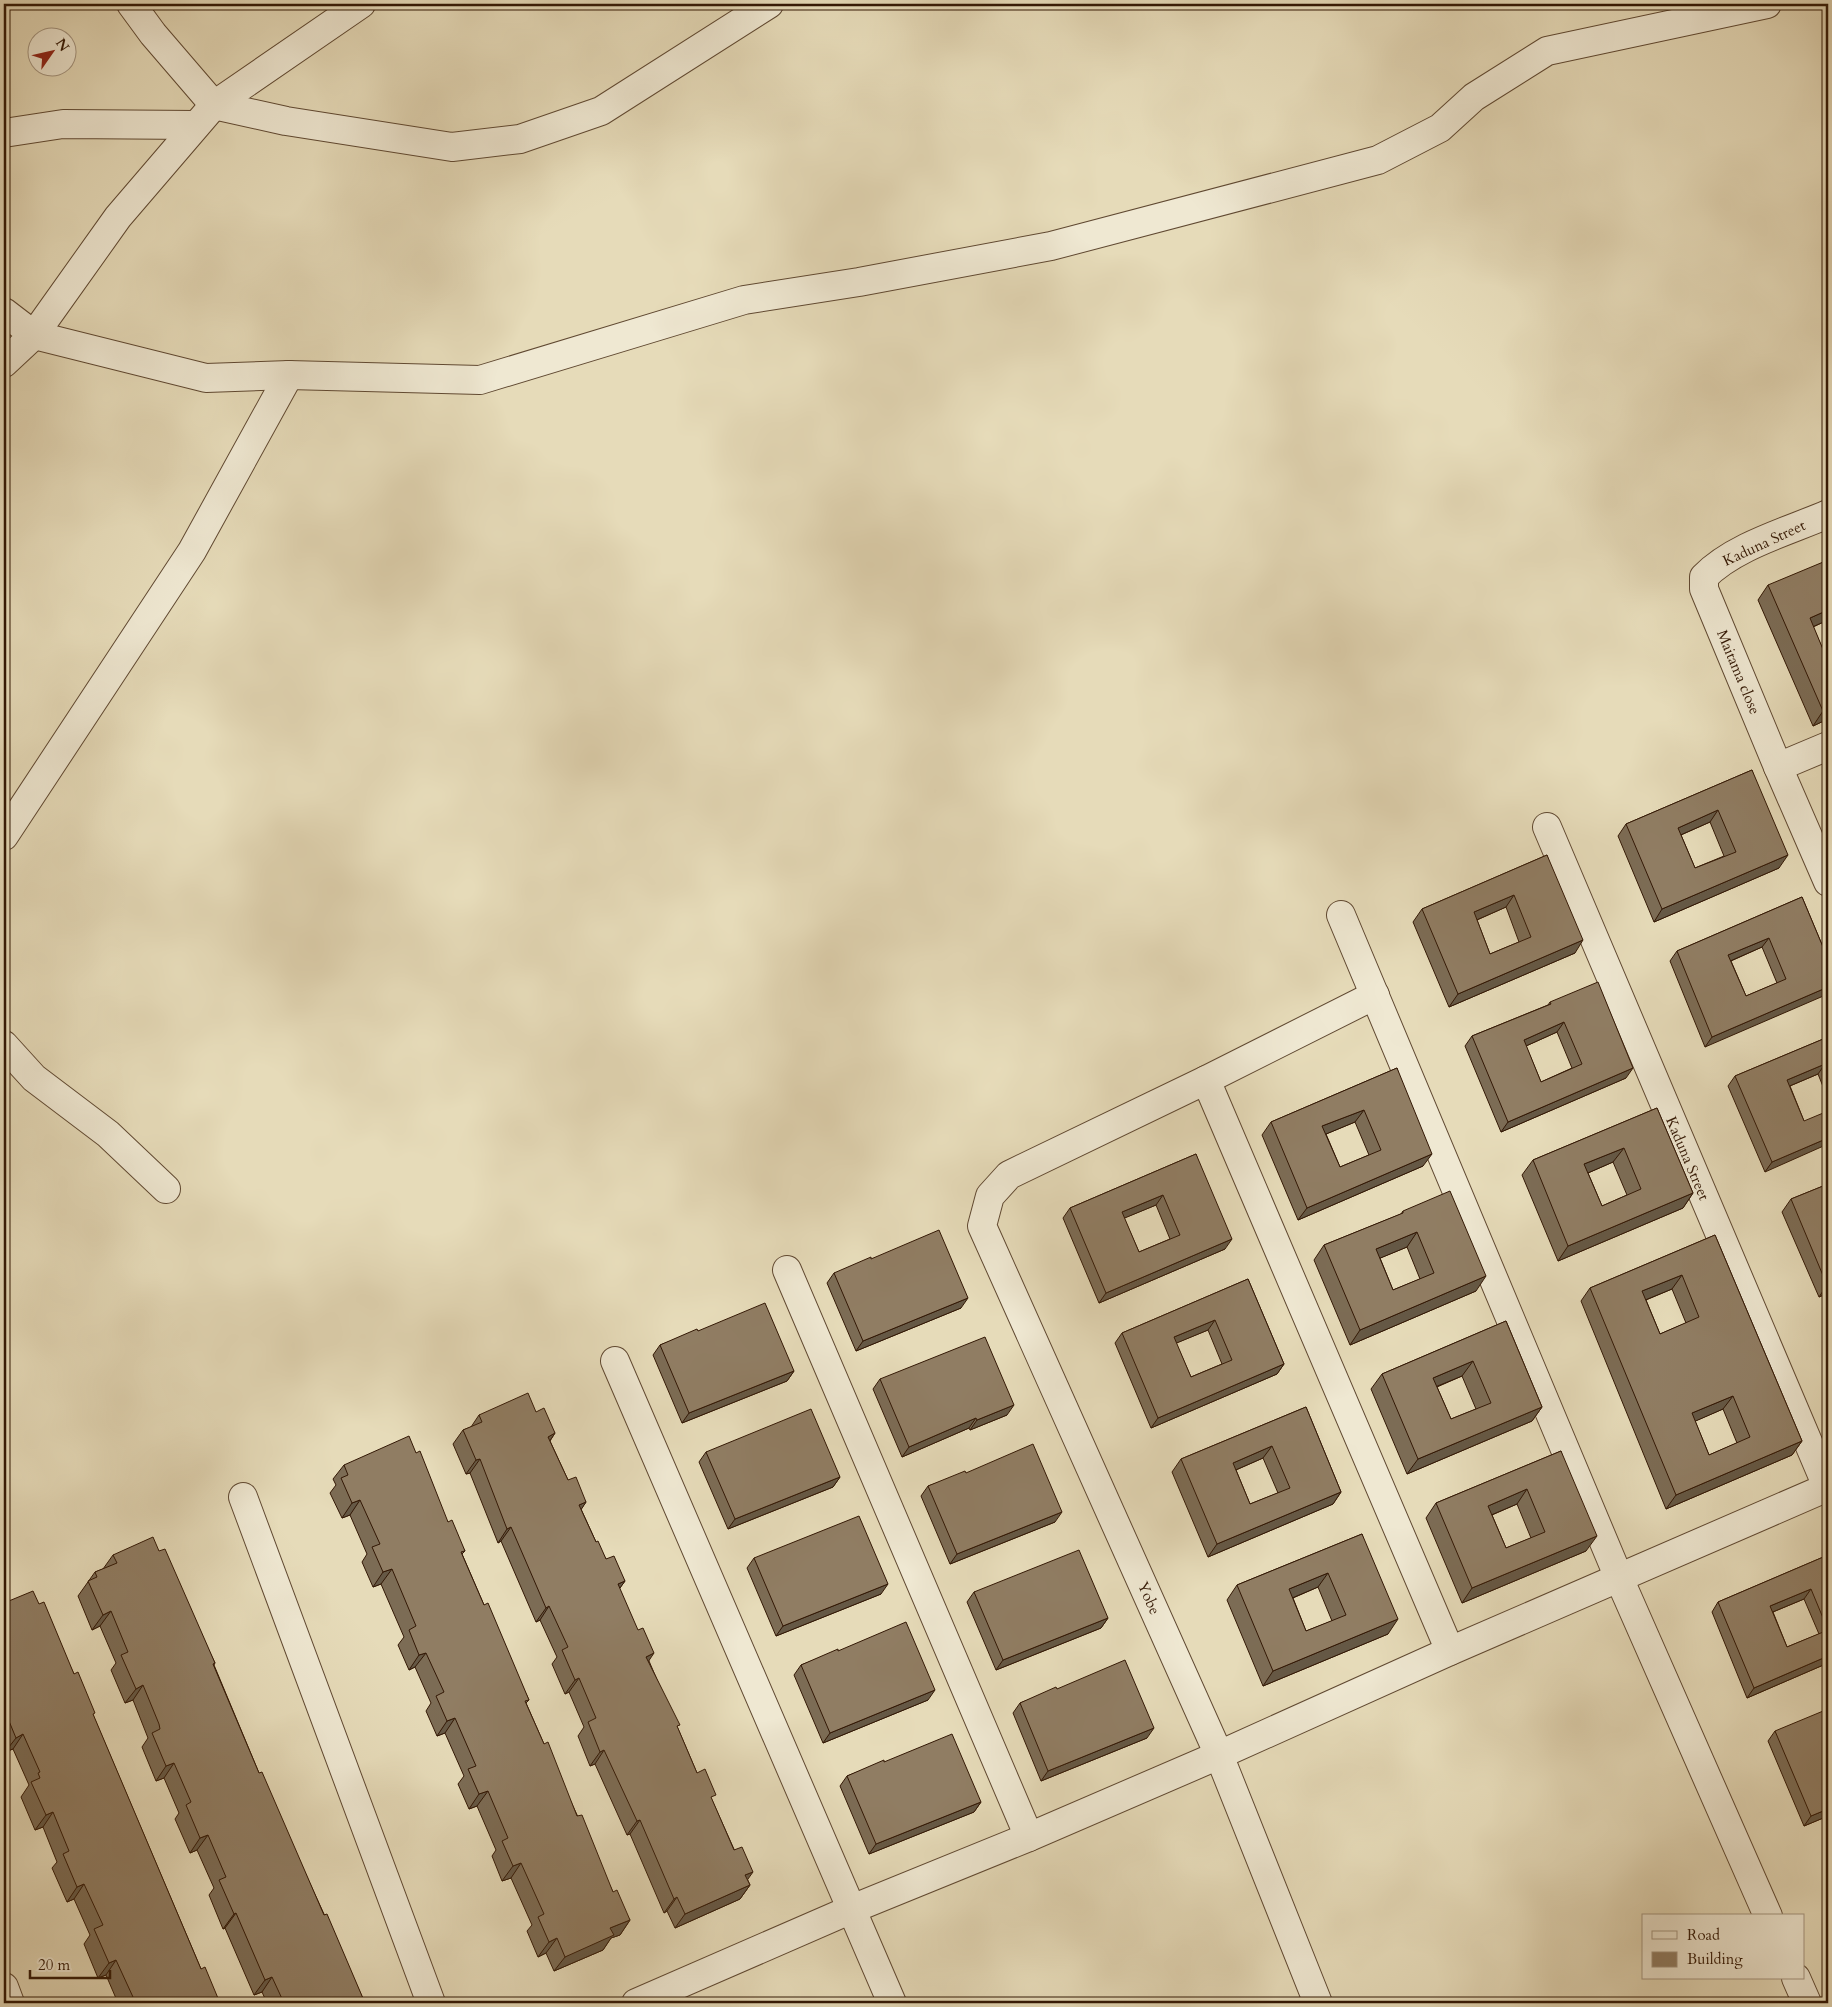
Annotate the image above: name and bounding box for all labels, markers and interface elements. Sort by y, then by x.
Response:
north arrow [28,28,78,78]
text: N [51,35,74,55]
street label: Kaduna Street [1719,515,1809,571]
street label: Maitama close [1712,627,1765,718]
street label: Kaduna Street [1661,1113,1714,1204]
street label: Yobe [1133,1578,1165,1618]
legend [1642,1914,1804,1980]
text: Road [1687,1925,1720,1945]
scale bar [30,1947,110,1979]
text: Building [1687,1949,1743,1969]
text: 20 m [38,1955,70,1975]

